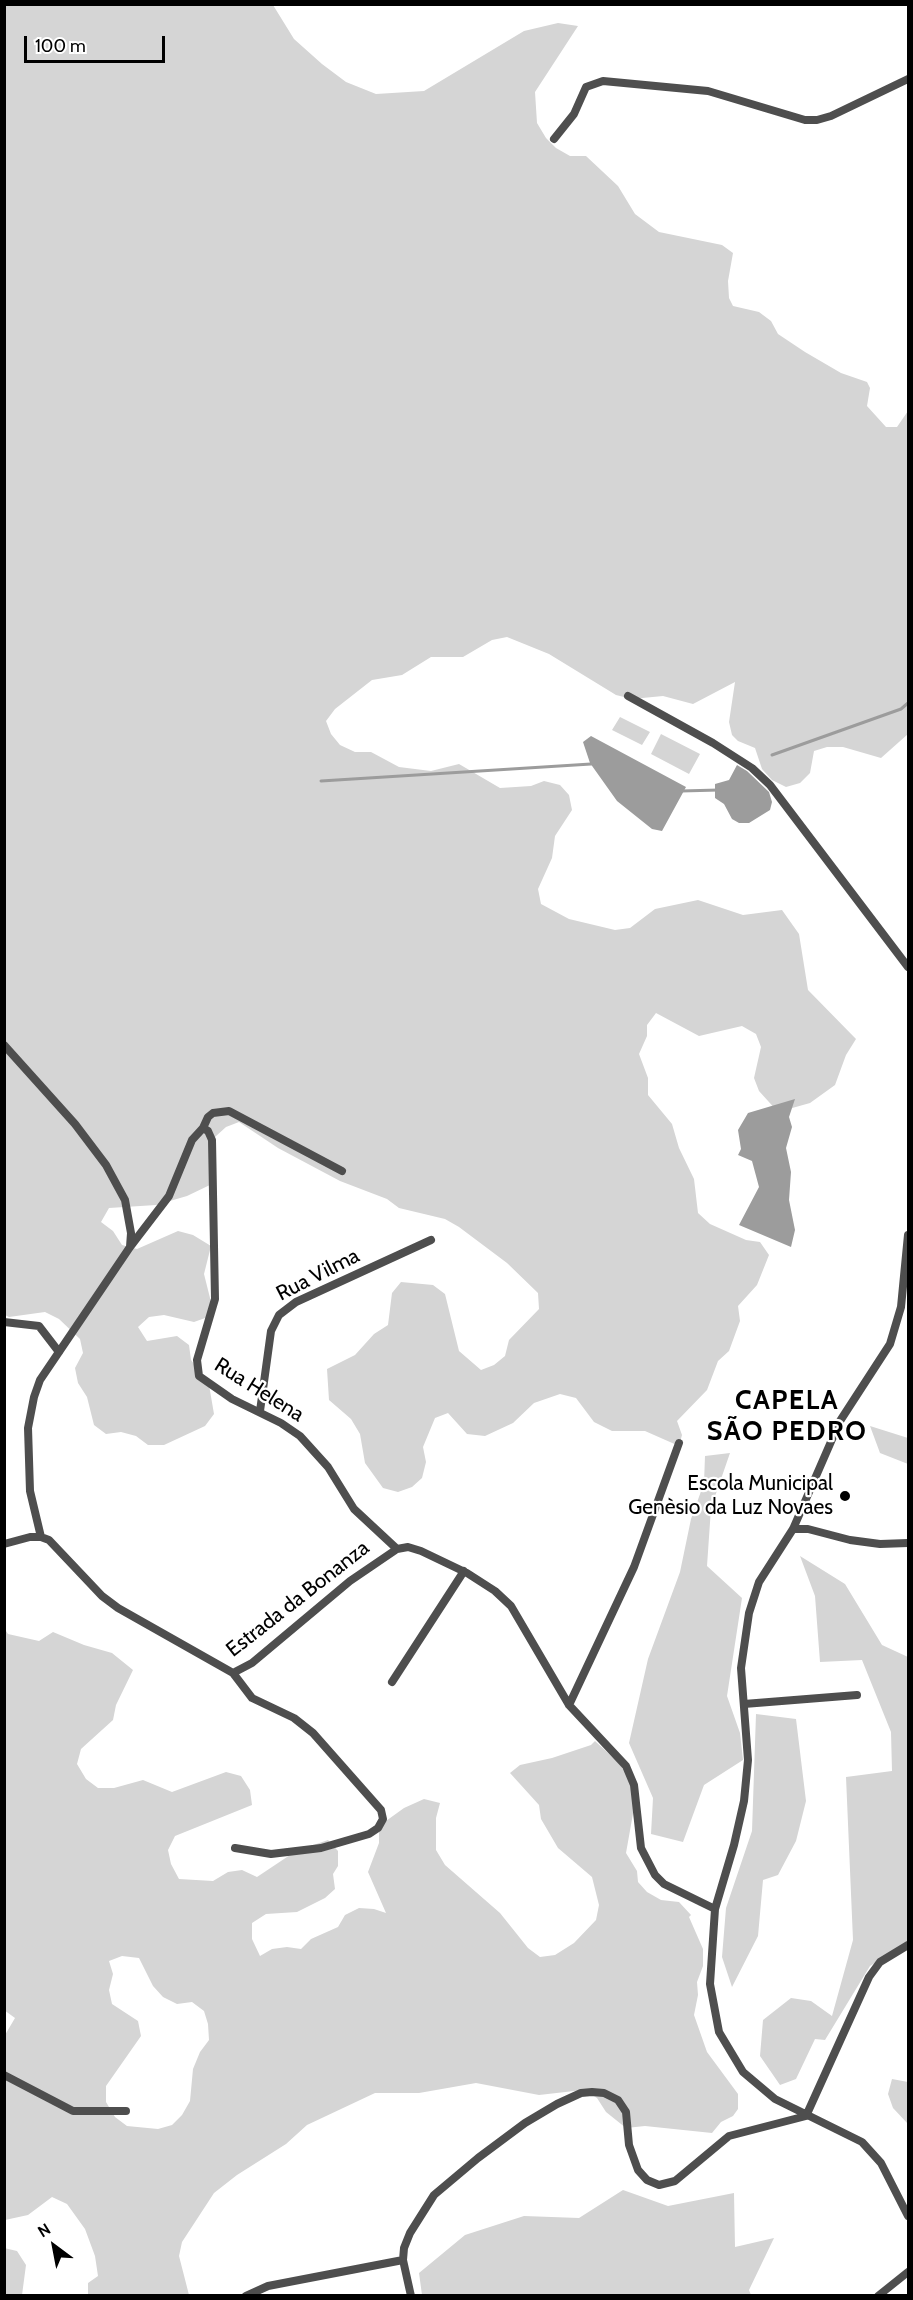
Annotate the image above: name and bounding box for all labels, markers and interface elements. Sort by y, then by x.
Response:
scale bar [27,24,168,62]
text: 100 m [35,35,86,57]
street label: Rua Vilma [272,1243,364,1307]
street label: Rua Helena [210,1353,308,1427]
district label: CAPELA SÃO PEDRO [707,1385,867,1448]
place label: Escola Municipal Genèsio da Luz Novaes [628,1471,833,1521]
marker: Escola Municipal Genèsio da Luz Novaes [838,1489,852,1503]
street label: Estrada da Bonanza [222,1535,374,1663]
north arrow [24,2216,84,2276]
text: N [34,2219,54,2241]

